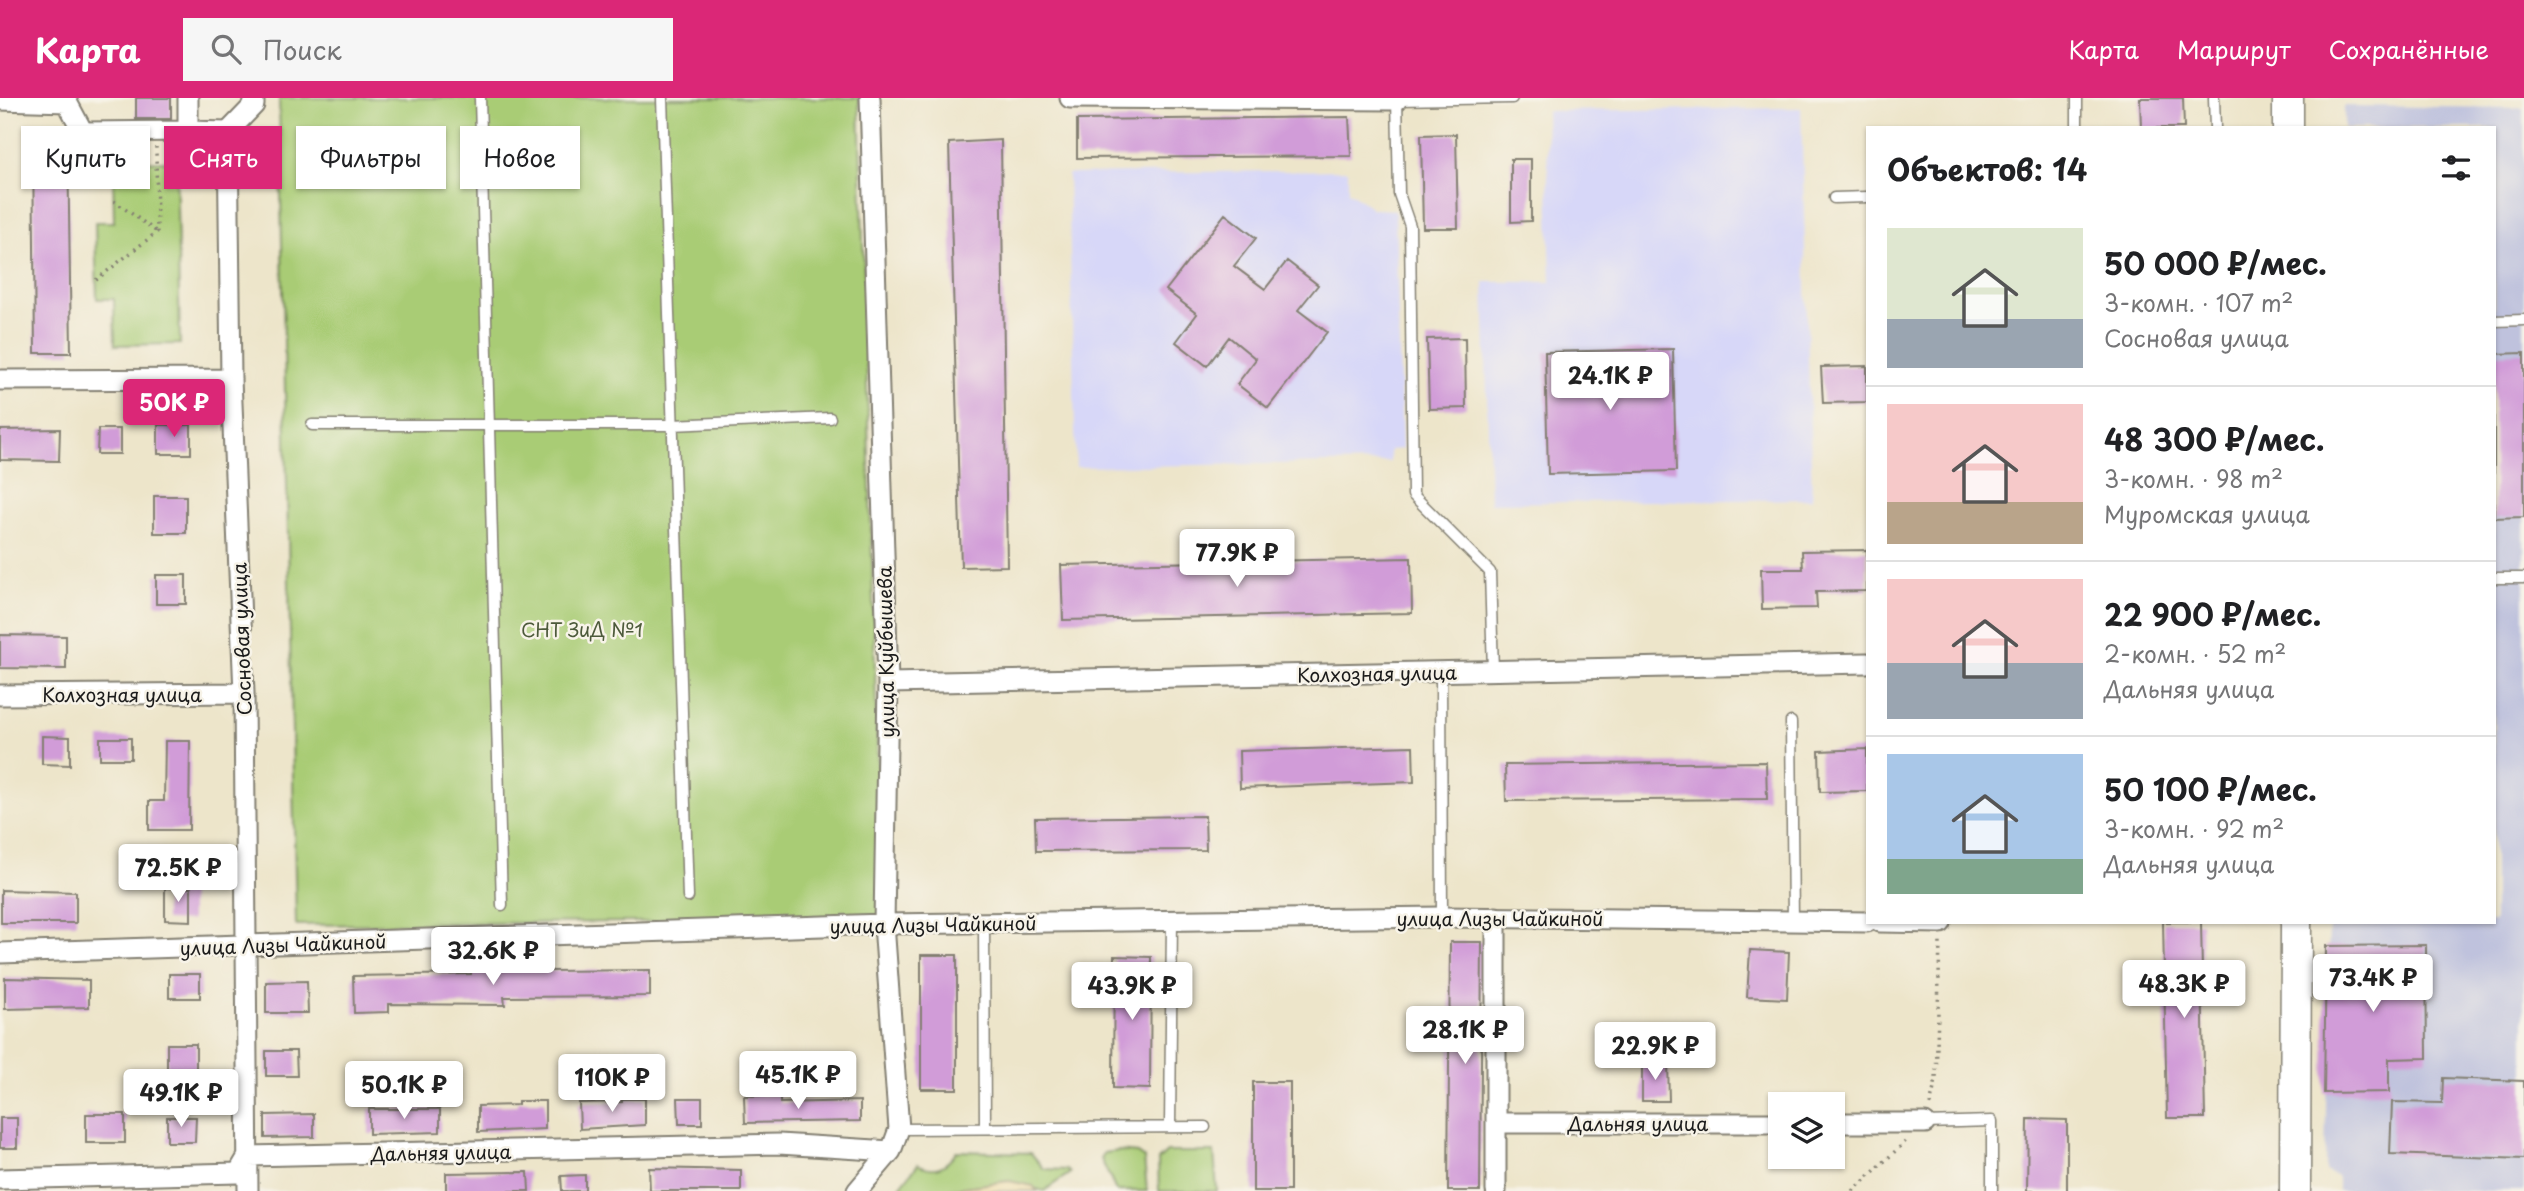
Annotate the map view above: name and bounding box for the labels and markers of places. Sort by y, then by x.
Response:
pin: 24.1K ₽ [1545,352,1675,412]
pin: 50K ₽ [125,380,223,439]
pin: 77.9K ₽ [1172,530,1302,589]
pin: 72.5K ₽ [113,844,243,904]
pin: 32.6K ₽ [428,928,558,987]
pin: 73.4K ₽ [2308,954,2438,1014]
pin: 48.3K ₽ [2119,960,2249,1020]
pin: 43.9K ₽ [1067,962,1197,1022]
pin: 28.1K ₽ [1400,1006,1530,1066]
pin: 22.9K ₽ [1590,1023,1720,1082]
pin: 45.1K ₽ [733,1052,863,1111]
pin: 110K ₽ [555,1054,669,1114]
pin: 50.1K ₽ [339,1062,469,1121]
pin: 49.1K ₽ [116,1070,246,1129]

